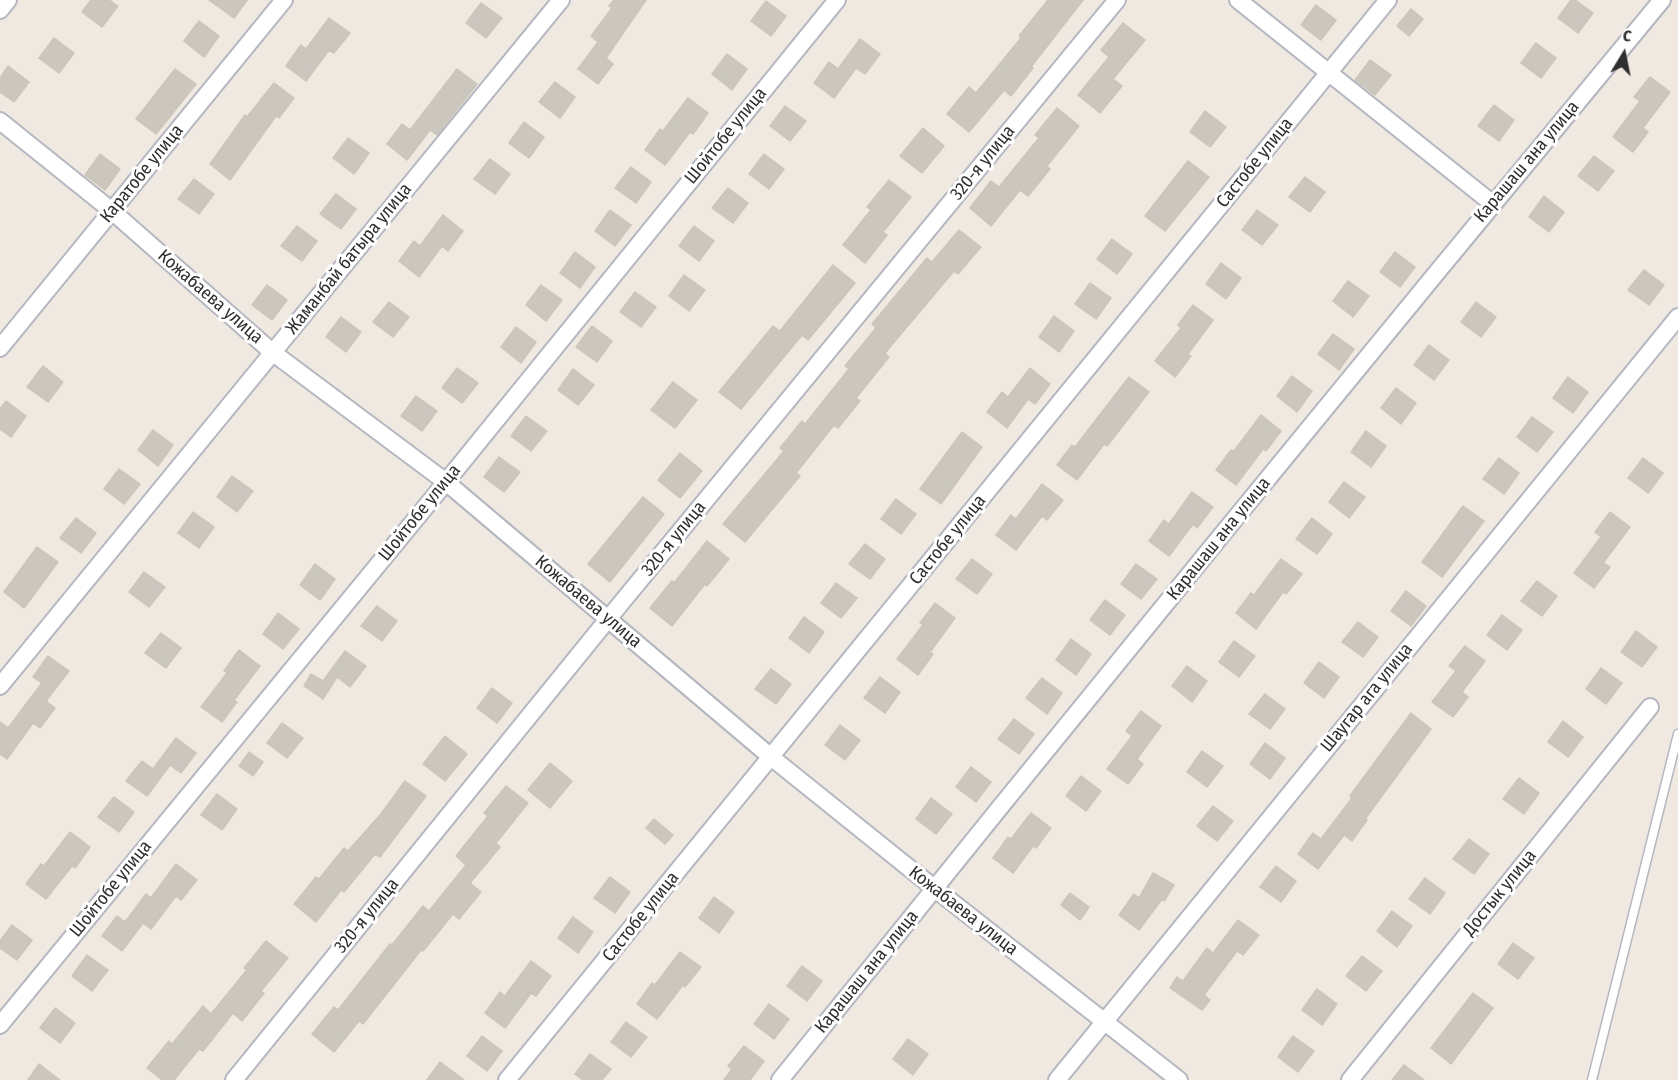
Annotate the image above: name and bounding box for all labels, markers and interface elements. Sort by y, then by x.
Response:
north arrow [1594,24,1654,84]
text: С [1621,26,1633,46]
street label: Шойтобе улица [681,83,771,189]
street label: Карашаш ана улица [1470,97,1584,227]
street label: Састобе улица [1212,114,1298,212]
street label: Каратобе улица [96,121,188,227]
street label: 320-я улица [946,121,1020,205]
street label: Жаманбай батыра улица [282,179,416,339]
street label: Кожабаева улица [153,245,267,349]
street label: Шойтобе улица [375,460,465,566]
street label: Карашаш ана улица [1163,473,1275,605]
street label: Састобе улица [905,491,991,589]
street label: 320-я улица [637,497,711,581]
street label: Кожабаева улица [530,551,646,653]
street label: Шаугар ага улица [1317,639,1417,757]
street label: Шойтобе улица [66,836,156,942]
street label: Достык улица [1459,846,1541,940]
street label: Кожабаева улица [904,862,1022,960]
street label: Састобе улица [598,868,684,966]
street label: 320-я улица [330,874,404,958]
street label: Карашаш ана улица [811,906,923,1038]

